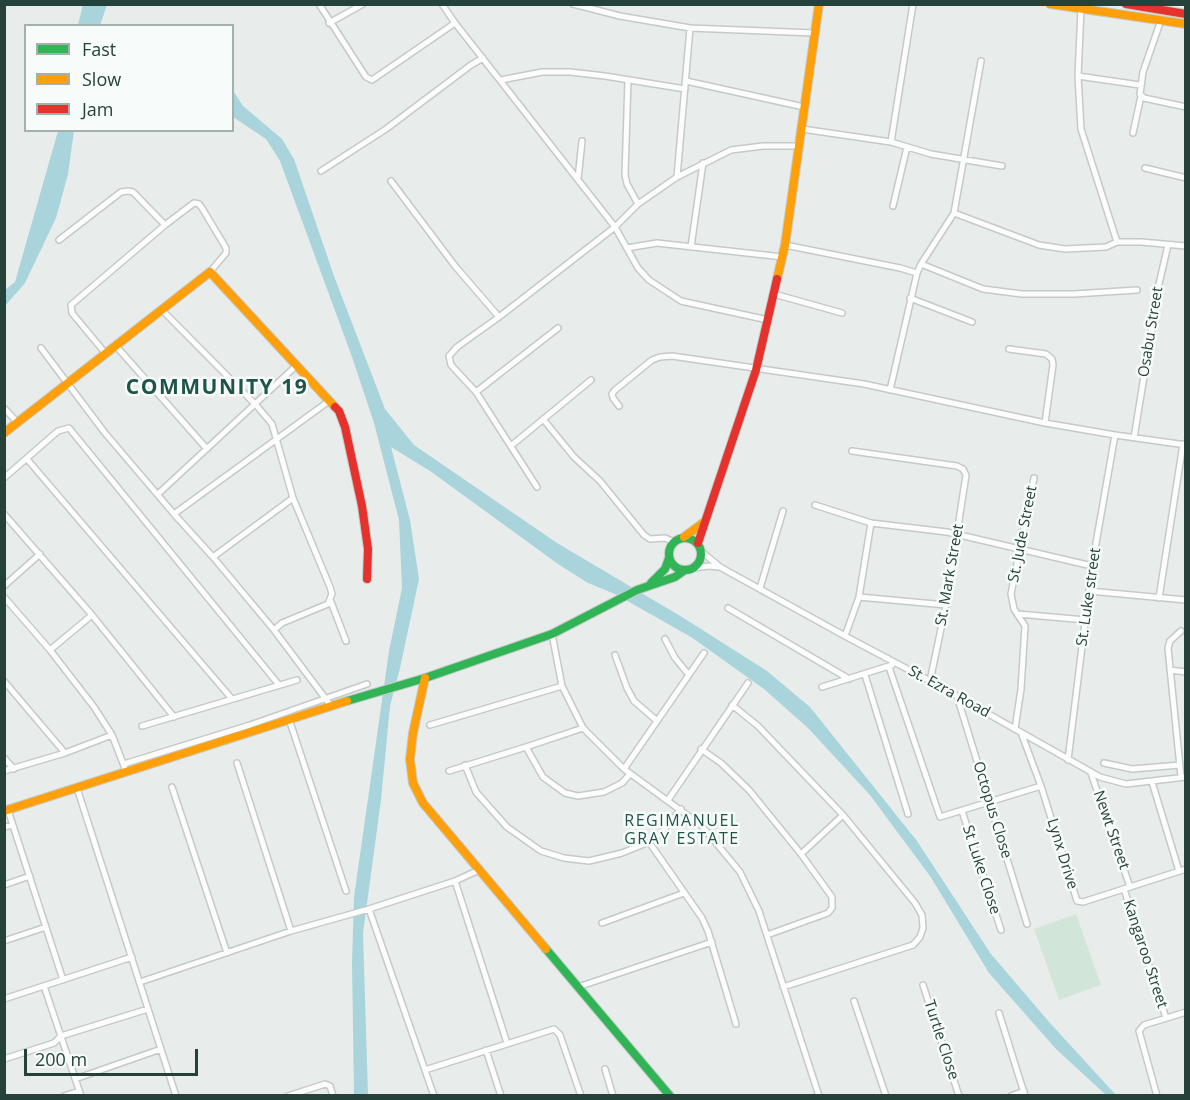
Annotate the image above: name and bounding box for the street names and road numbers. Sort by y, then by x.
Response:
street label: Osabu Street [1135,285,1167,379]
street label: St. Jude Street [1005,484,1041,584]
street label: St. Mark Street [932,523,968,627]
street label: St. Luke street [1073,547,1105,647]
street label: St. Ezra Road [905,662,993,722]
street label: Octopus Close [969,759,1015,861]
street label: Newt Street [1089,788,1133,872]
street label: Lynx Drive [1043,816,1081,892]
street label: St Luke Close [958,823,1004,917]
street label: Kangaroo Street [1119,897,1171,1011]
street label: Turtle Close [920,998,962,1082]

